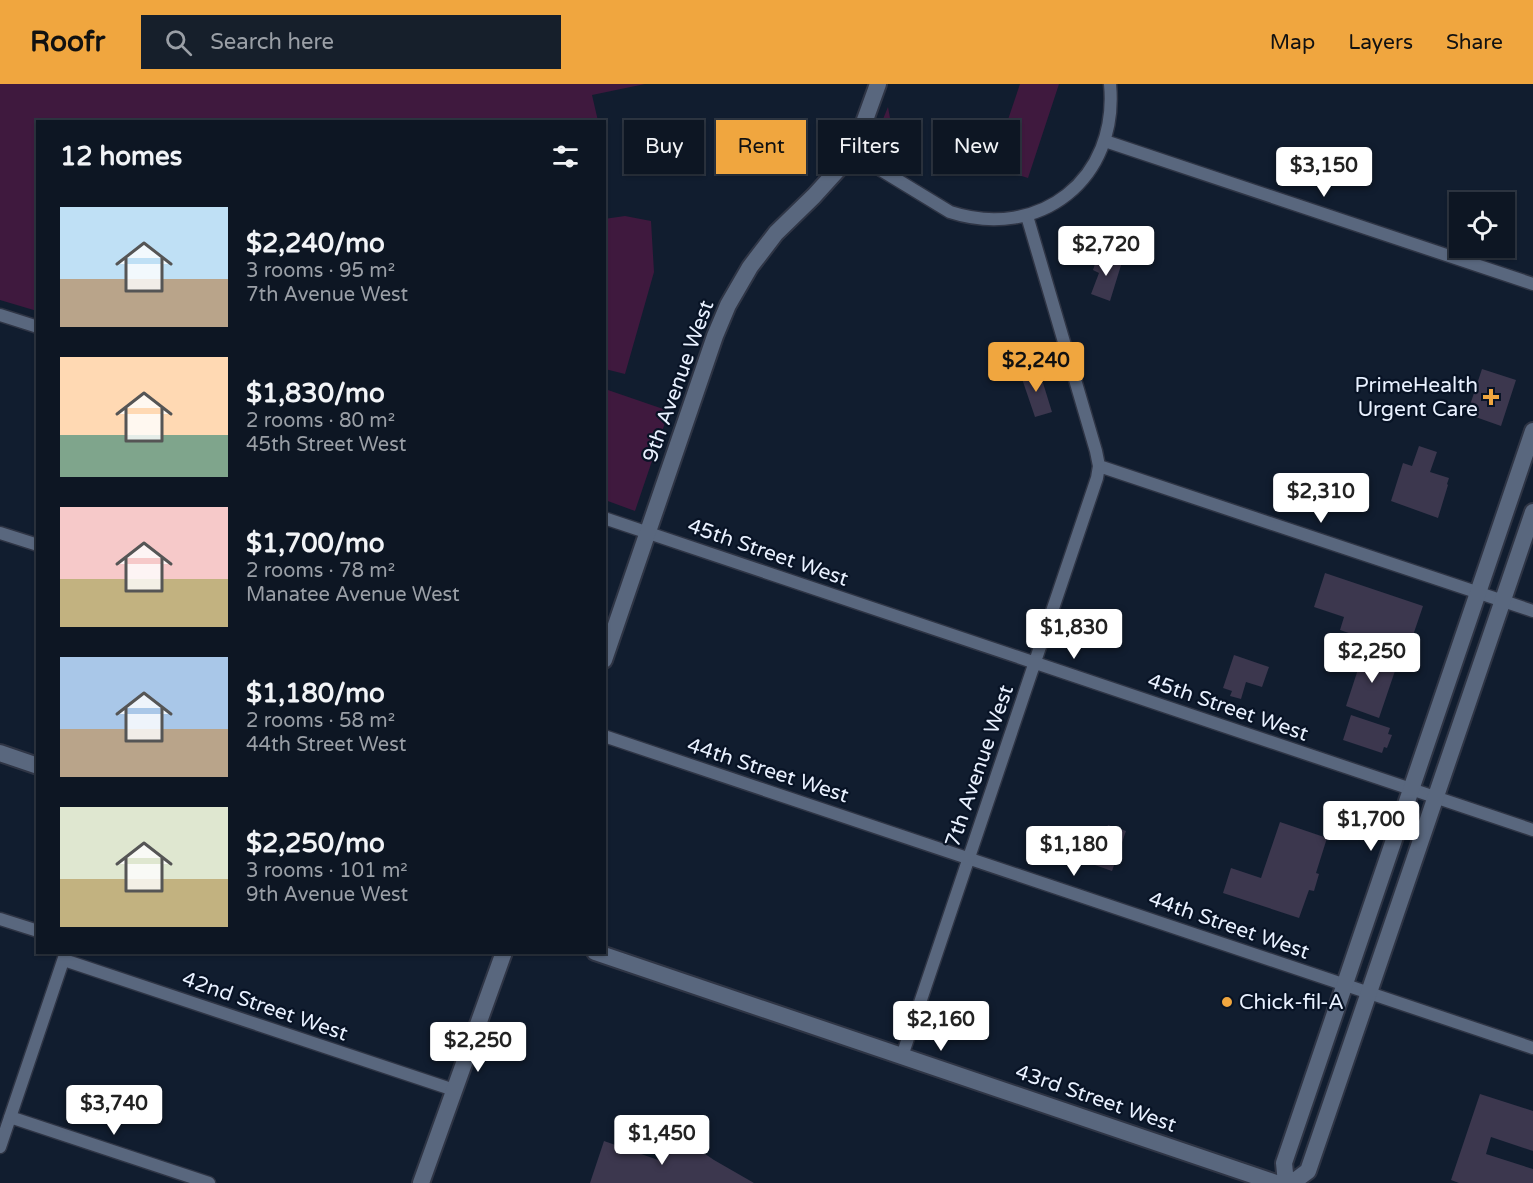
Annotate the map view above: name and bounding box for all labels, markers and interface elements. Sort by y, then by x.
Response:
search box [141,15,561,69]
text: Roofr [30,25,105,59]
icon: search [162,26,195,59]
text: Search here [210,29,334,55]
text: Map [1270,30,1315,55]
text: Layers [1348,30,1413,55]
text: Share [1446,30,1503,55]
chip: Buy [624,120,704,174]
chip: Rent [716,120,806,174]
chip: Filters [818,120,921,174]
chip: New [933,120,1020,174]
icon: filters [549,140,582,173]
text: 12 homes [60,141,182,172]
pin: $3,150 [1275,147,1373,198]
text: $3,150 [1290,154,1358,178]
map controls [1449,192,1515,258]
button: locate [1449,192,1515,258]
pin: $2,720 [1057,226,1155,277]
text: $2,240/mo [246,228,385,259]
icon: home [108,231,180,303]
text: $2,720 [1072,233,1140,257]
text: 3 rooms · 95 m² [246,259,395,283]
text: 7th Avenue West [246,283,408,307]
street label: 9th Avenue West [638,297,719,465]
pin: $2,240 [987,342,1085,393]
text: $2,240 [1002,349,1070,373]
place label: PrimeHealth Urgent Care [1355,373,1478,422]
text: $1,830/mo [246,378,385,409]
icon: home [108,381,180,453]
marker: PrimeHealth Urgent Care [1482,388,1500,406]
text: 2 rooms · 80 m² [246,409,395,433]
text: 45th Street West [246,433,406,457]
pin: $2,310 [1272,473,1370,524]
text: $2,310 [1287,480,1355,504]
street label: 45th Street West [684,513,851,592]
text: $1,700/mo [246,528,385,559]
icon: home [108,531,180,603]
text: 2 rooms · 78 m² [246,559,395,583]
text: Manatee Avenue West [246,583,460,607]
pin: $1,830 [1025,609,1123,660]
text: $1,830 [1040,616,1108,640]
pin: $2,250 [1323,633,1421,684]
text: $2,250 [1338,640,1406,664]
street label: 45th Street West [1144,668,1311,747]
text: $1,180/mo [246,678,385,709]
icon: home [108,681,180,753]
street label: 7th Avenue West [940,682,1019,851]
text: 2 rooms · 58 m² [246,709,395,733]
text: 44th Street West [246,733,406,757]
street label: 44th Street West [684,733,852,808]
pin: $1,700 [1322,801,1420,852]
text: $1,700 [1337,808,1405,832]
pin: $1,180 [1025,826,1123,877]
text: $2,250/mo [246,828,385,859]
icon: home [108,831,180,903]
text: $1,180 [1040,833,1108,857]
text: 3 rooms · 101 m² [246,859,408,883]
text: 9th Avenue West [246,883,408,907]
street label: 44th Street West [1145,886,1312,965]
street label: 42nd Street West [179,966,351,1047]
place label: Chick-fil-A [1239,990,1344,1015]
marker: Chick-fil-A [1220,995,1234,1009]
pin: $2,160 [892,1001,990,1052]
text: $2,160 [907,1008,975,1032]
pin: $2,250 [429,1022,527,1073]
text: $2,250 [444,1029,512,1053]
street label: 43rd Street West [1012,1059,1180,1138]
pin: $3,740 [65,1085,163,1136]
text: $3,740 [80,1092,148,1116]
pin: $1,450 [613,1115,711,1166]
text: $1,450 [628,1122,696,1146]

